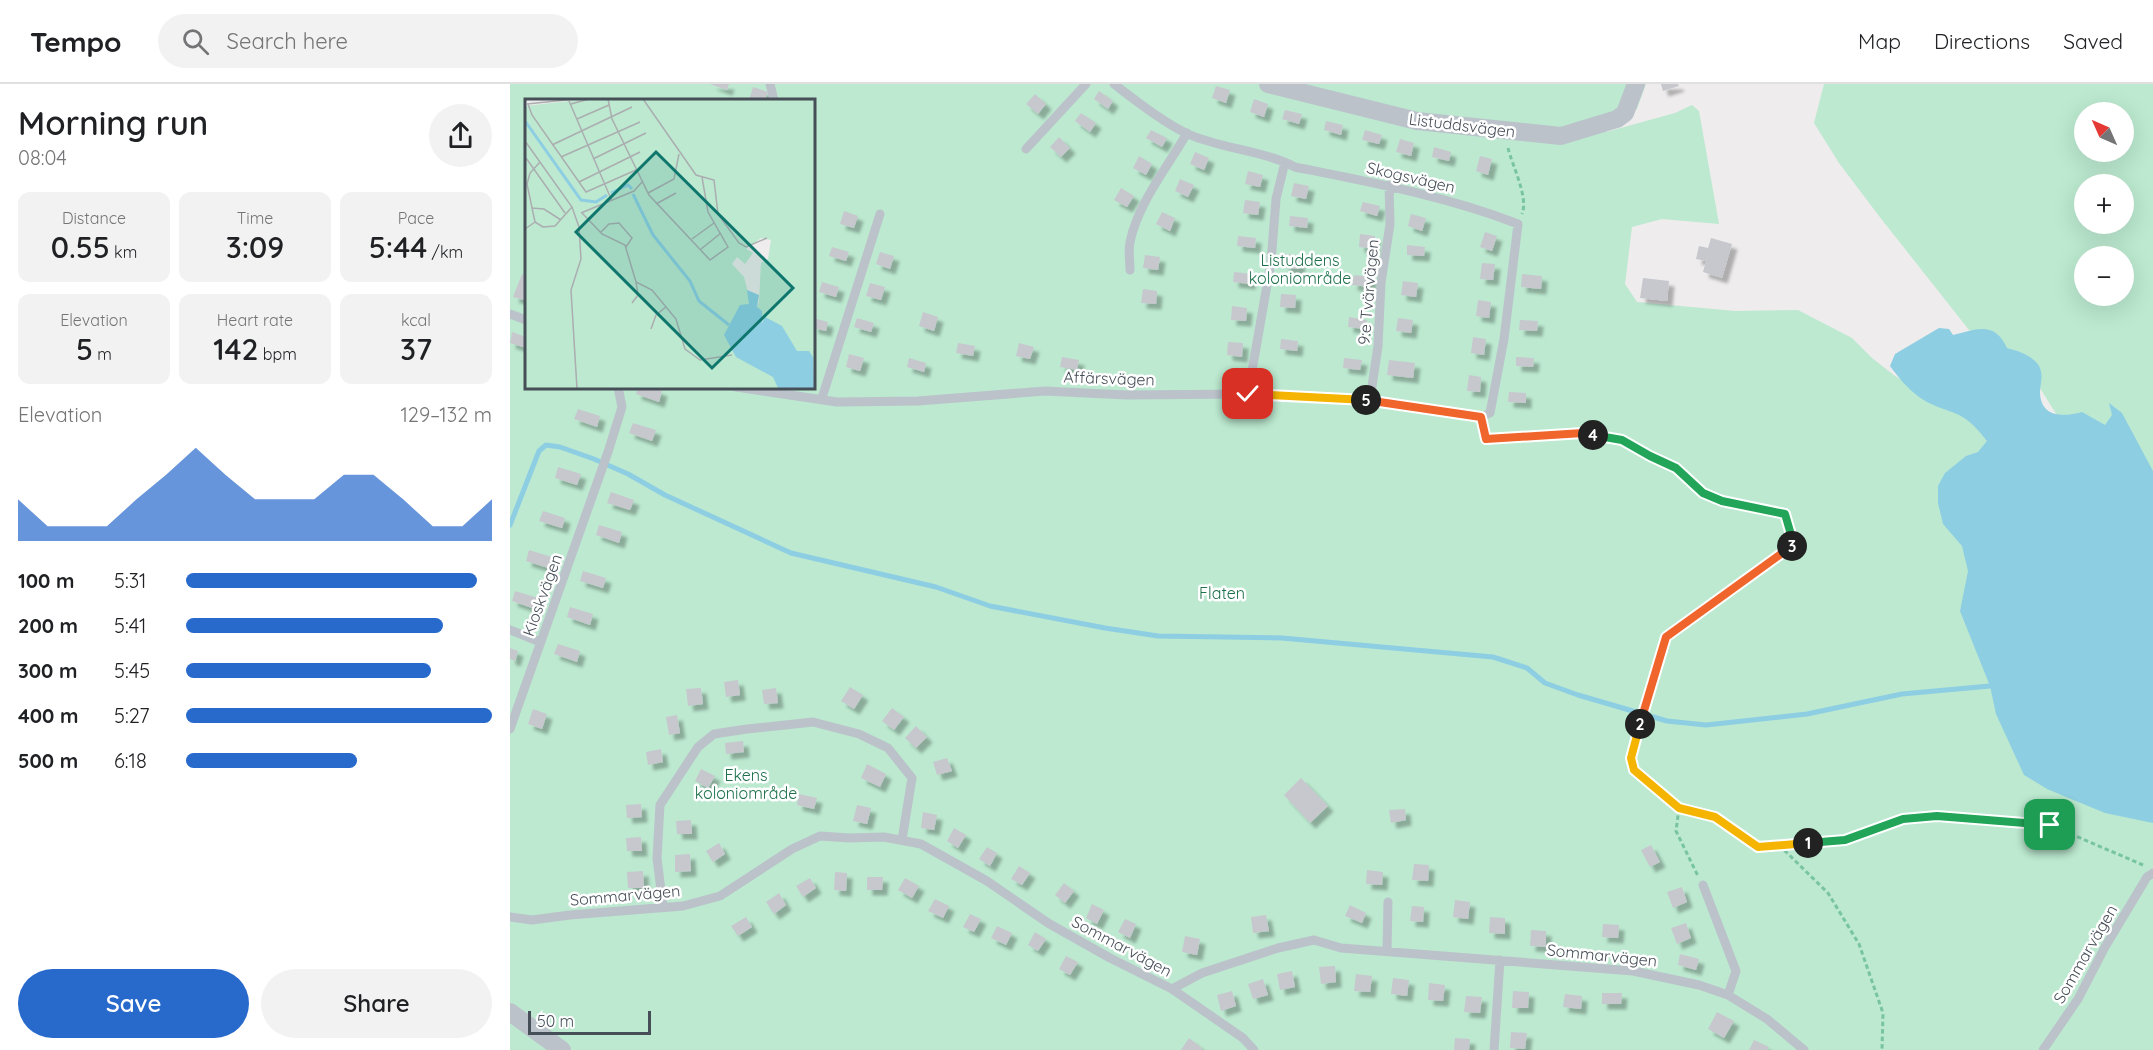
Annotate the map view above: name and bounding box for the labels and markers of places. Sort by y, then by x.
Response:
pin [1222,368,1273,419]
pin: 5 [1351,385,1381,415]
pin: 4 [1578,420,1608,450]
pin: 3 [1777,531,1807,561]
pin: 2 [1625,709,1655,739]
pin [2024,799,2075,850]
pin: 1 [1793,828,1823,858]

